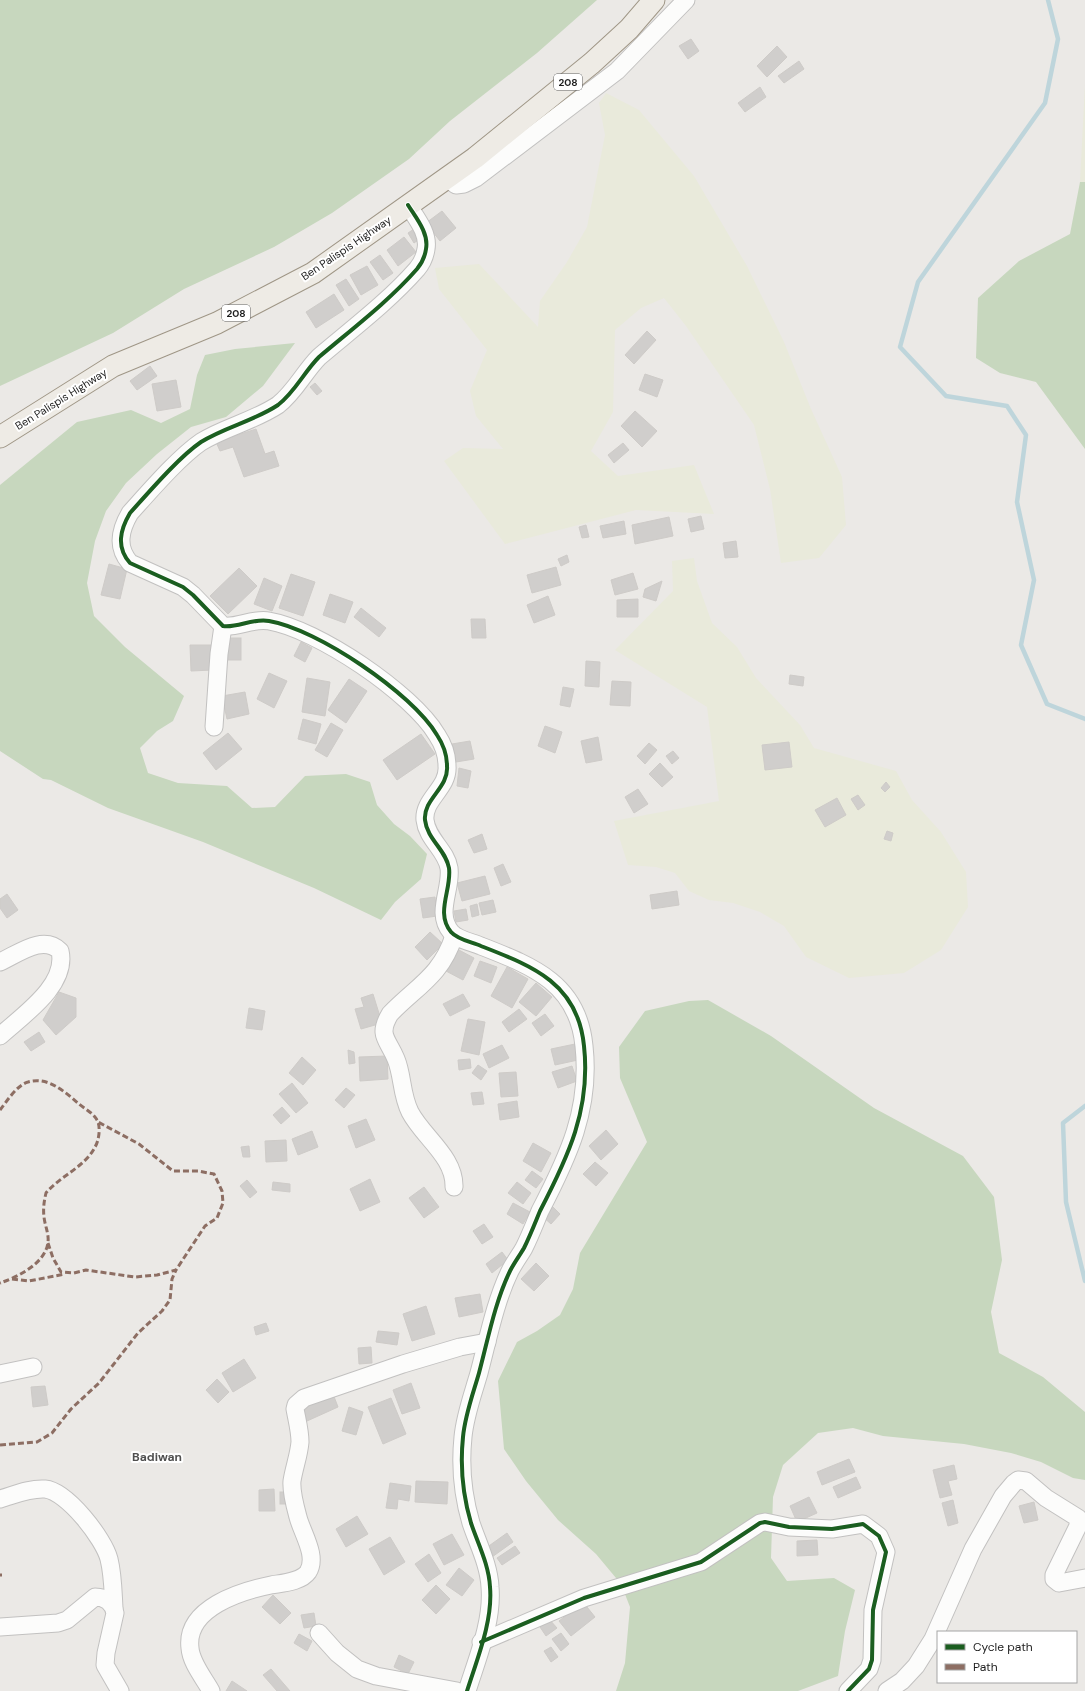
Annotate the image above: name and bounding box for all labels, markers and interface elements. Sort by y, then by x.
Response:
road number: 208 [554,74,582,90]
street label: Ben Palispis Highway [298,213,394,283]
road number: 208 [222,305,250,321]
street label: Ben Palispis Highway [13,365,109,433]
district label: Badiwan [132,1449,182,1465]
legend [937,1631,1077,1683]
text: Cycle path [973,1639,1033,1655]
text: Path [973,1659,998,1675]

